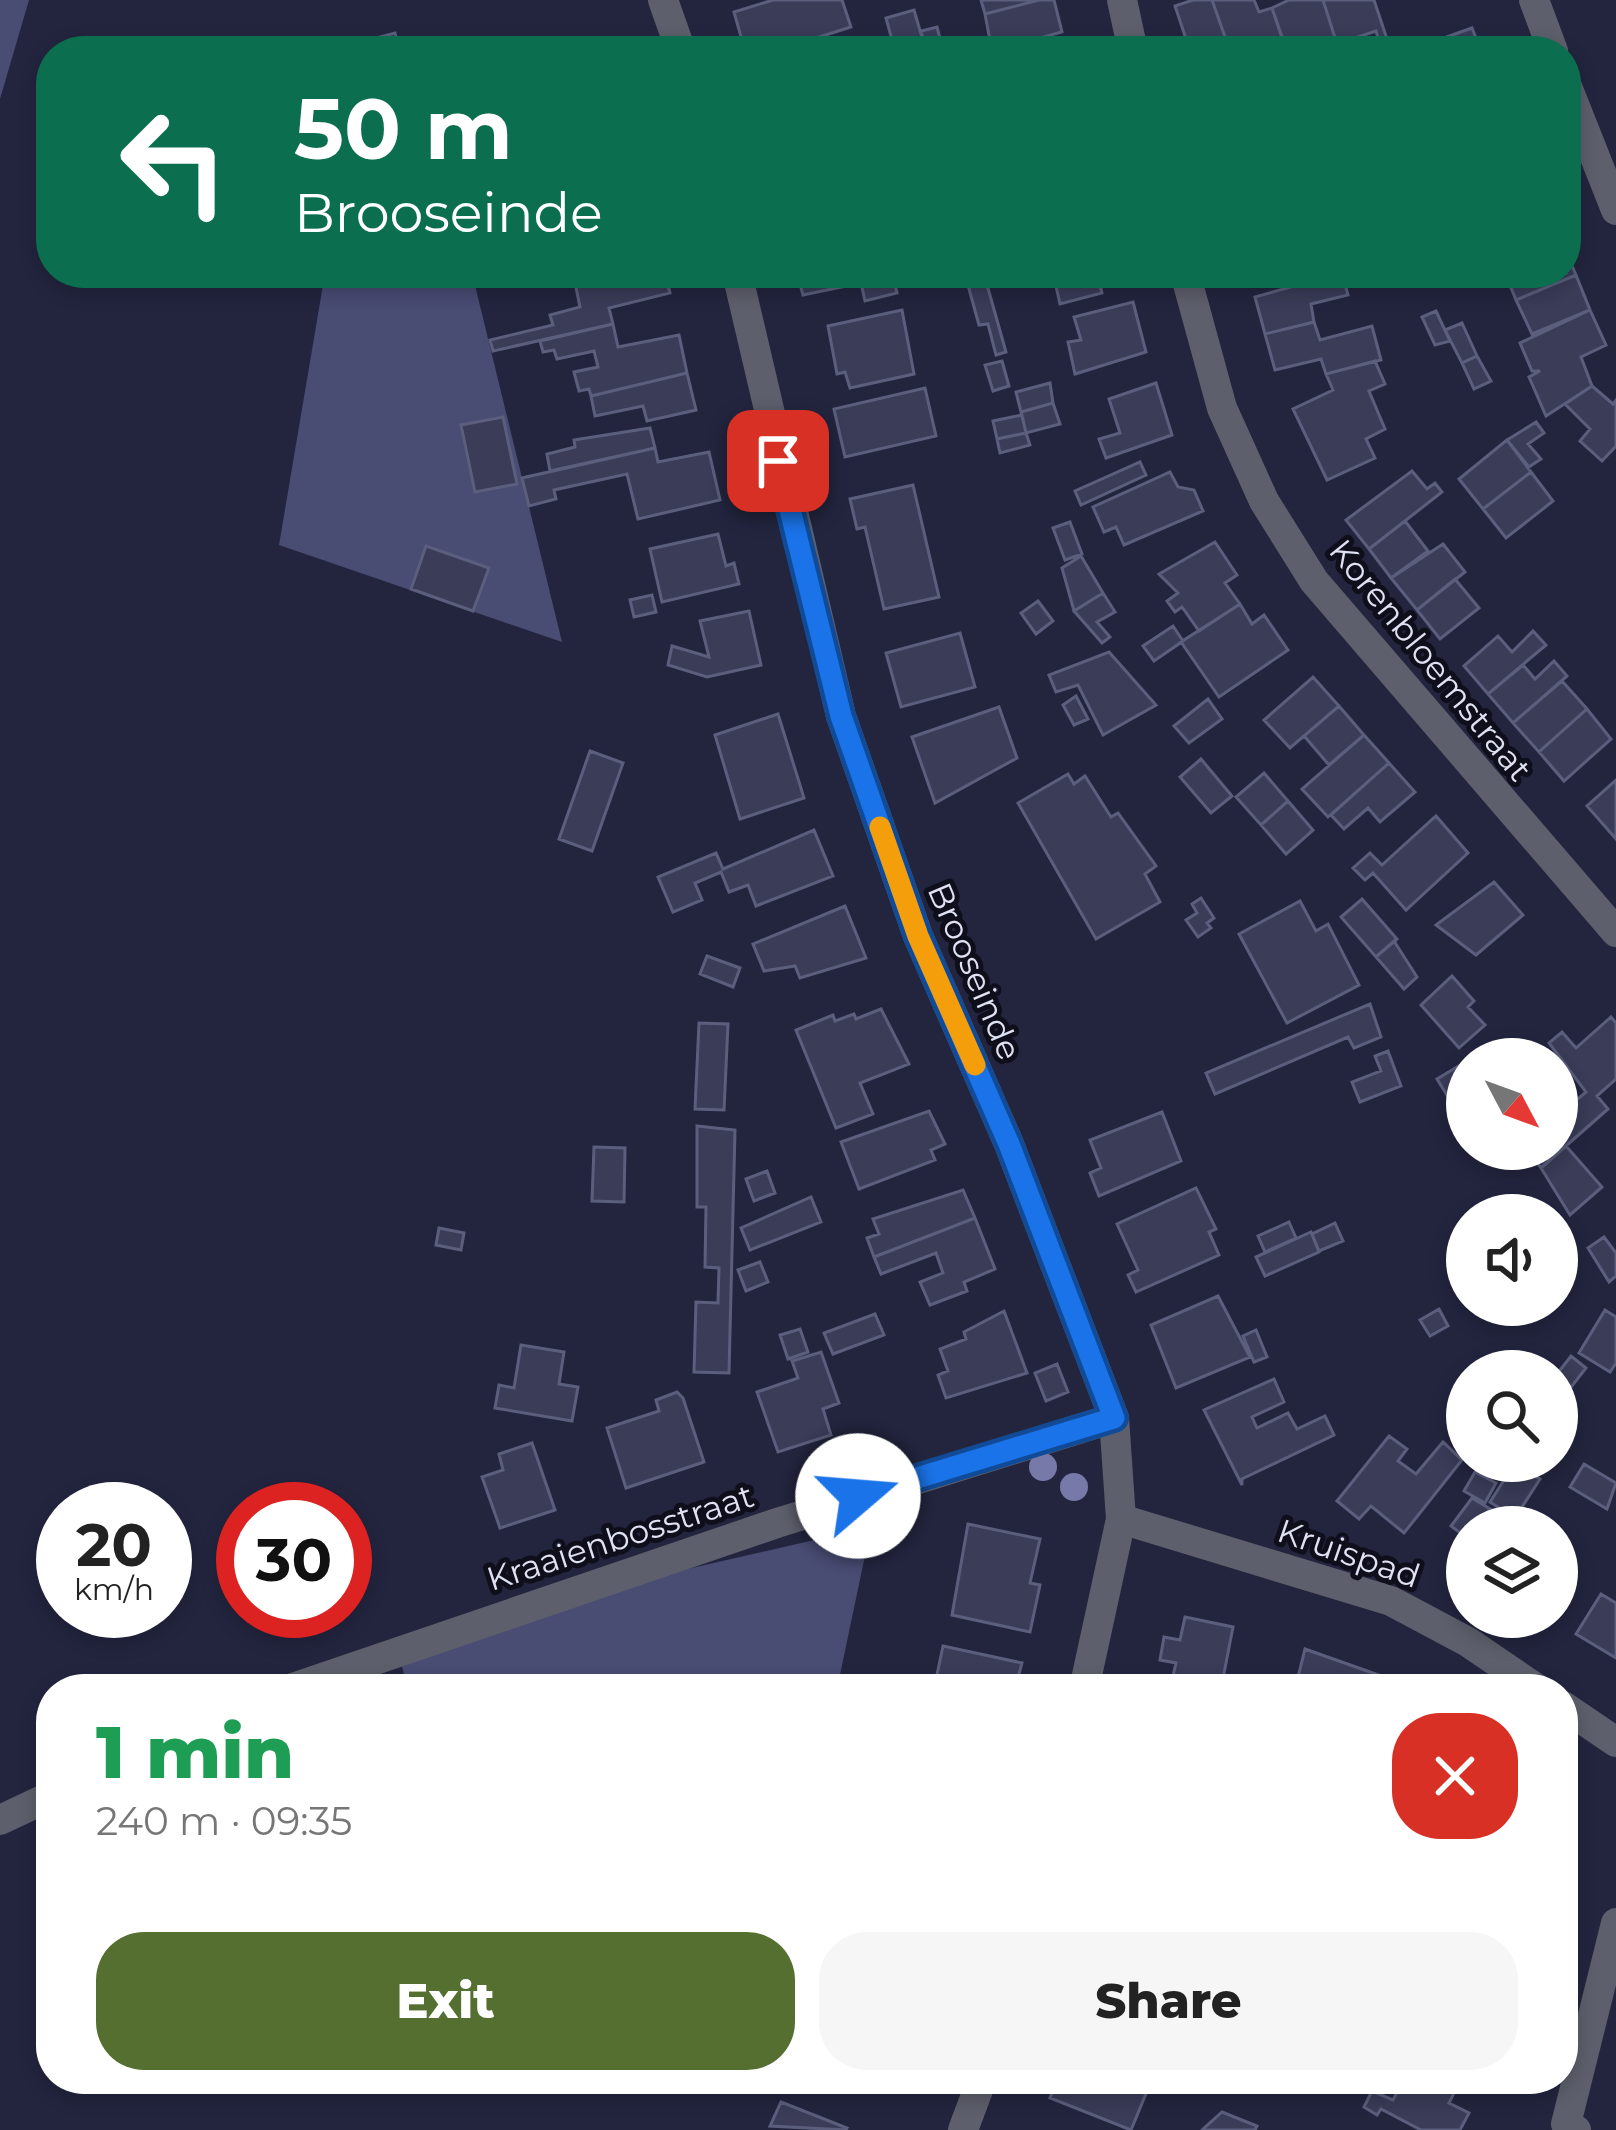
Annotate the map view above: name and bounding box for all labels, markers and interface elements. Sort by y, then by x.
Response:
text: 50 m [294,78,513,180]
icon: left [96,84,252,240]
text: Brooseinde [294,180,603,246]
pin [727,410,829,512]
icon: arrive [745,428,811,494]
street label: Korenbloemstraat [1321,531,1541,789]
street label: Brooseinde [920,876,1030,1066]
north arrow [1446,1038,1578,1170]
map controls [1446,1038,1578,1638]
button: sound [1446,1194,1578,1326]
button: search [1446,1350,1578,1482]
position arrow [795,1433,921,1559]
street label: Kraaienbosstraat [482,1475,758,1599]
speed limit sign: 30 [216,1482,372,1638]
button: layers [1446,1506,1578,1638]
text: 20 [76,1508,152,1581]
street label: Kruispad [1273,1510,1425,1596]
text: km/h [74,1571,154,1608]
text: 1 min [96,1708,294,1796]
button: close [1392,1713,1518,1839]
text: 240 m · 09:35 [96,1797,352,1845]
button: Exit [96,1932,795,2070]
button: Share [819,1932,1518,2070]

